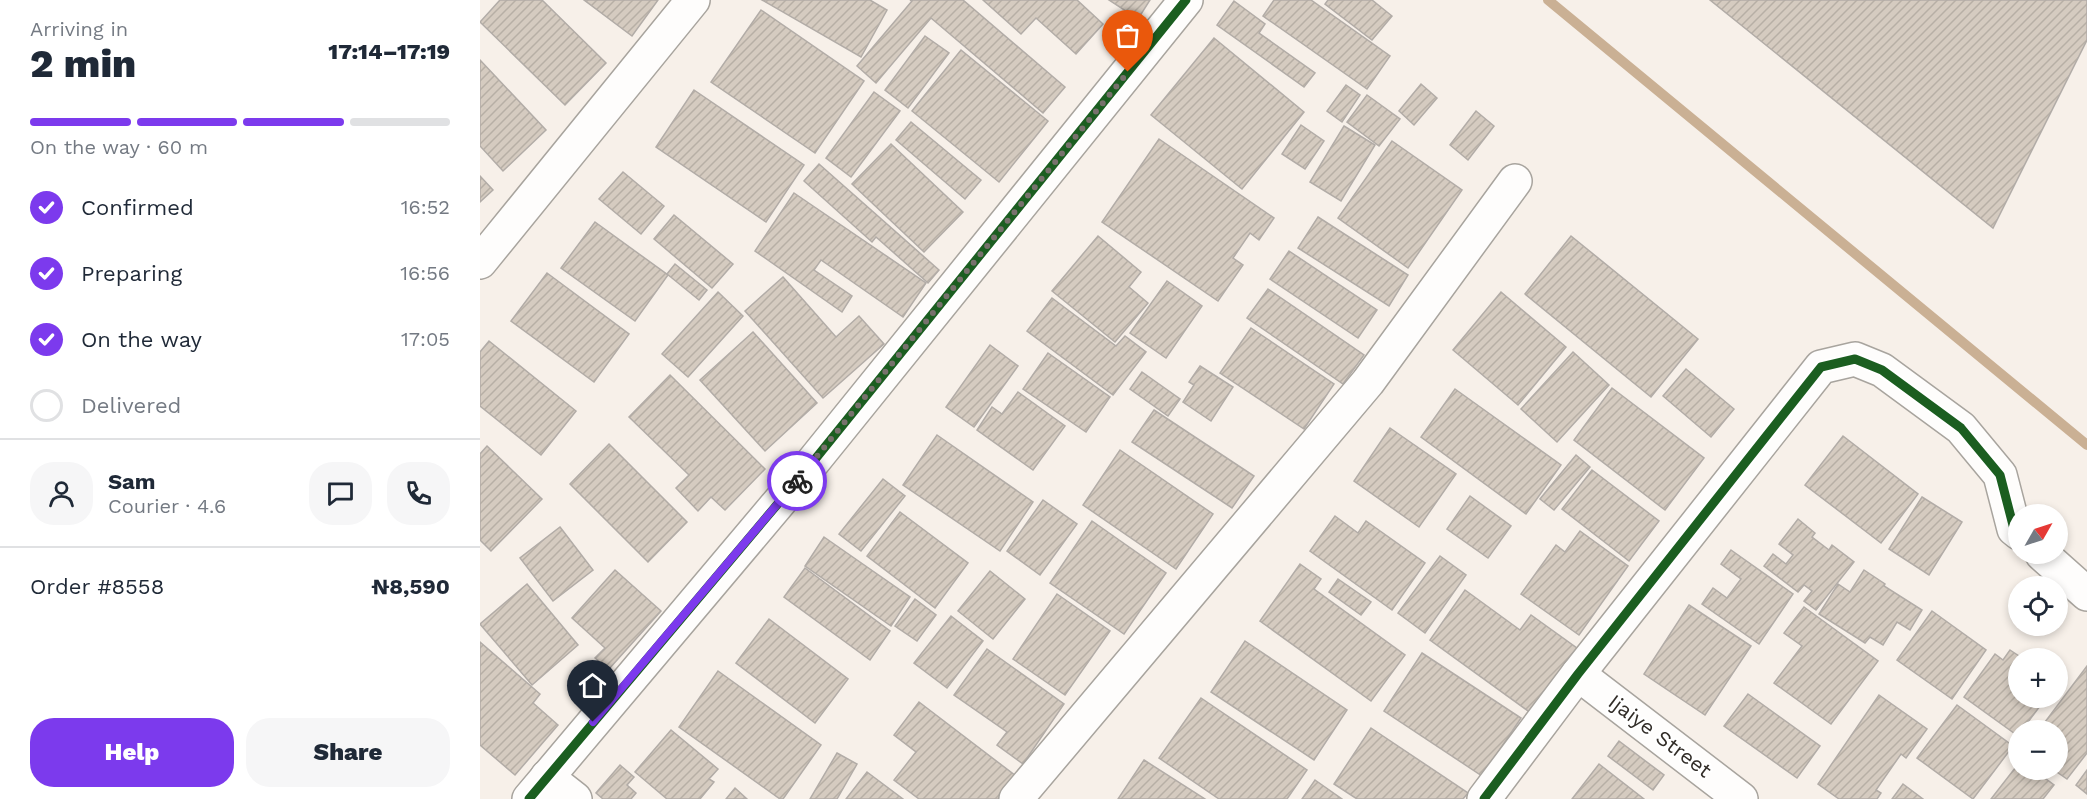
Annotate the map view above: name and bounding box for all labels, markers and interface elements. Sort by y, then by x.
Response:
pin [1102,10,1153,72]
text: Arriving in [30,17,128,41]
icon: bag [1111,19,1144,52]
text: 17:14–17:19 [328,39,450,64]
text: 2 min [30,41,136,86]
text: On the way · 60 m [30,135,208,159]
icon: check [30,191,63,224]
text: Confirmed [81,195,194,220]
text: 16:52 [401,195,450,219]
icon: check [30,257,63,290]
text: Preparing [81,261,182,286]
text: 16:56 [400,261,450,285]
icon: check [30,323,63,356]
text: On the way [81,327,202,352]
text: 17:05 [401,327,450,351]
text: Delivered [81,393,181,418]
courier [767,451,827,511]
button: person [30,462,93,525]
button: chat [309,462,372,525]
button: phone [387,462,450,525]
icon: bike [781,465,814,498]
text: Sam [108,469,156,494]
text: Courier · 4.6 [108,494,226,518]
north arrow [2008,504,2068,564]
map controls [2008,504,2068,780]
text: Order #8558 [30,574,164,599]
text: ₦8,590 [371,574,450,599]
button: locate [2008,576,2068,636]
button: + [2008,648,2068,708]
pin [567,660,618,722]
icon: home [576,669,609,702]
street label: Ijaiye Street [1604,689,1717,783]
button: Help [30,718,234,787]
button: Share [246,718,450,787]
button: − [2008,720,2068,780]

